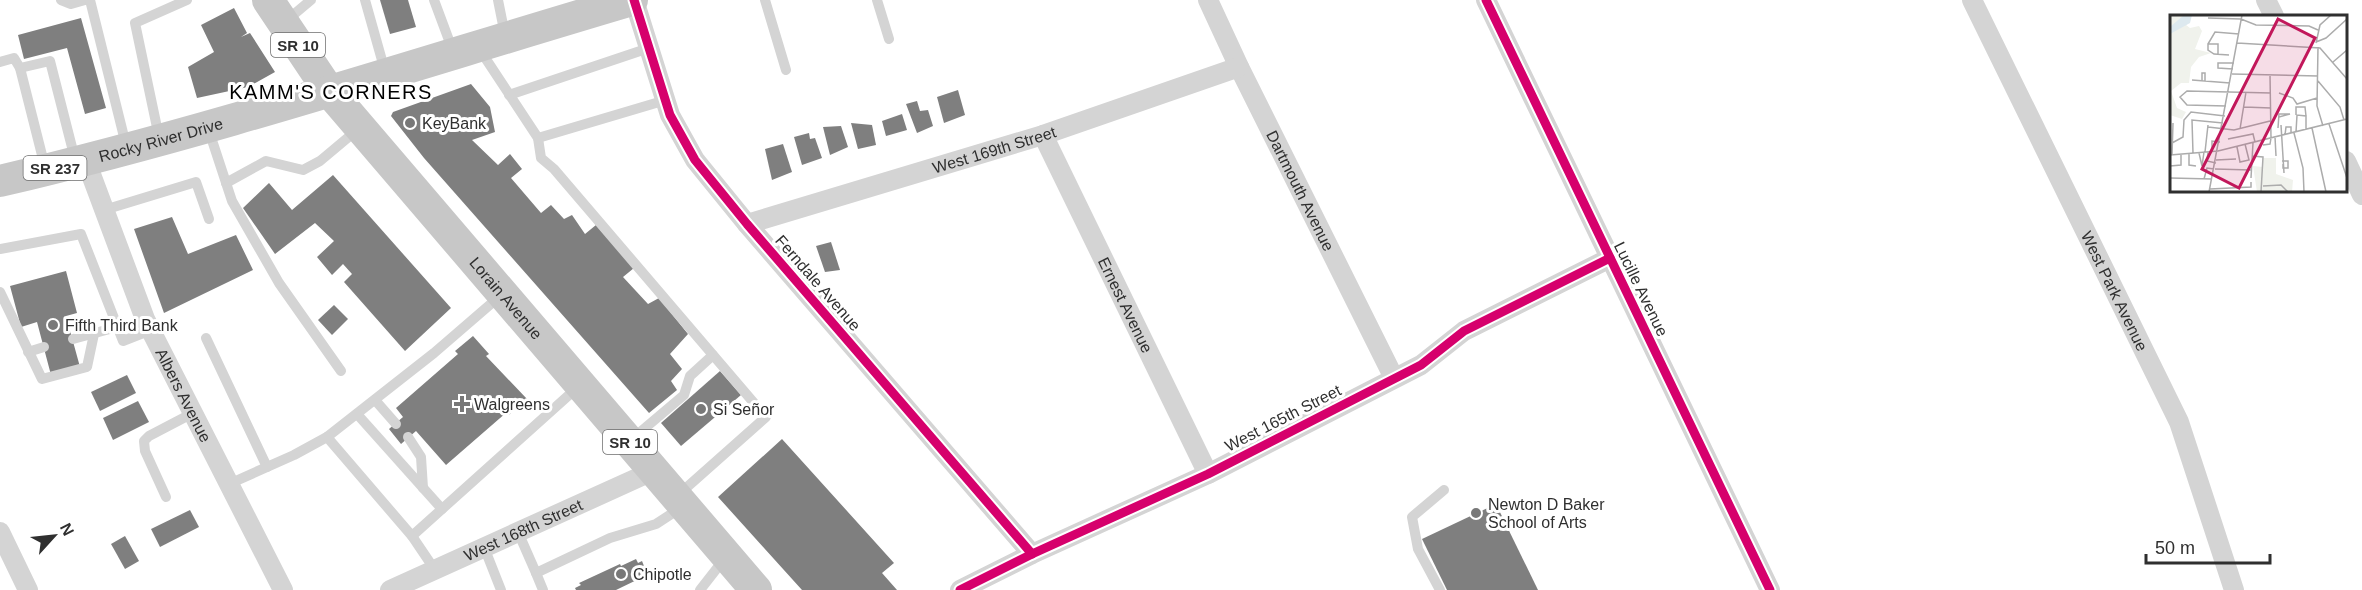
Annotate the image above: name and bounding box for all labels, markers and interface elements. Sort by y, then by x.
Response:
inset map [2170,15,2347,192]
road number: SR 10 [271,33,325,57]
district label: KAMM'S CORNERS [229,81,433,103]
street label: Rocky River Drive [97,114,225,165]
place label: KeyBank [422,115,487,132]
marker: KeyBank [403,116,417,130]
street label: West 169th Street [930,123,1058,176]
street label: Dartmouth Avenue [1264,128,1338,254]
road number: SR 237 [23,156,86,180]
street label: West Park Avenue [2078,228,2151,354]
street label: Ferndale Avenue [772,232,864,334]
street label: Lucille Avenue [1611,239,1671,339]
street label: Lorain Avenue [466,254,546,342]
street label: Ernest Avenue [1095,255,1156,355]
place label: Fifth Third Bank [65,317,179,334]
marker: Fifth Third Bank [46,318,60,332]
street label: Albers Avenue [153,345,215,445]
street label: West 165th Street [1222,381,1344,455]
place label: Walgreens [474,396,550,413]
marker: Walgreens [455,397,469,411]
place label: Si Señor [713,401,775,418]
marker: Si Señor [694,402,708,416]
road number: SR 10 [603,430,657,454]
street label: West 168th Street [461,495,585,564]
place label: Newton D Baker School of Arts [1488,496,1605,531]
north arrow [24,506,84,566]
marker: Newton D Baker School of Arts [1469,506,1483,520]
text: N [57,520,77,538]
scale bar [2146,527,2270,565]
text: 50 m [2155,538,2195,558]
place label: Chipotle [633,566,692,583]
marker: Chipotle [614,567,628,581]

